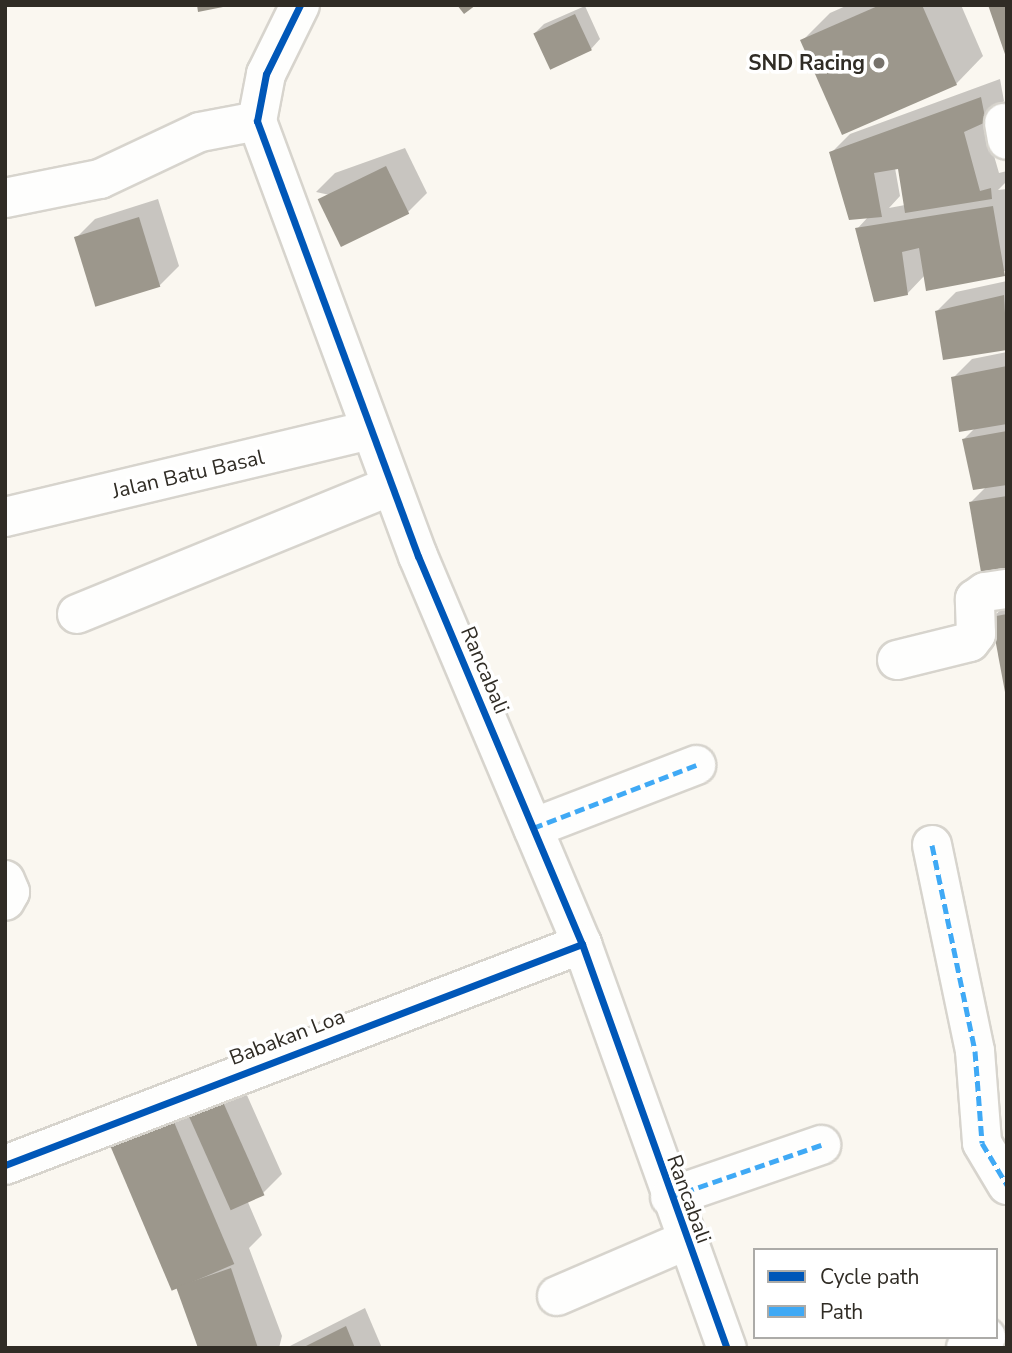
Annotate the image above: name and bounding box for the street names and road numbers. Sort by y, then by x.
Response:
street label: Jalan Batu Basal [110,444,266,504]
street label: Rancabali [455,623,515,717]
street label: Babakan Loa [226,1003,348,1071]
street label: Rancabali [661,1151,717,1247]

